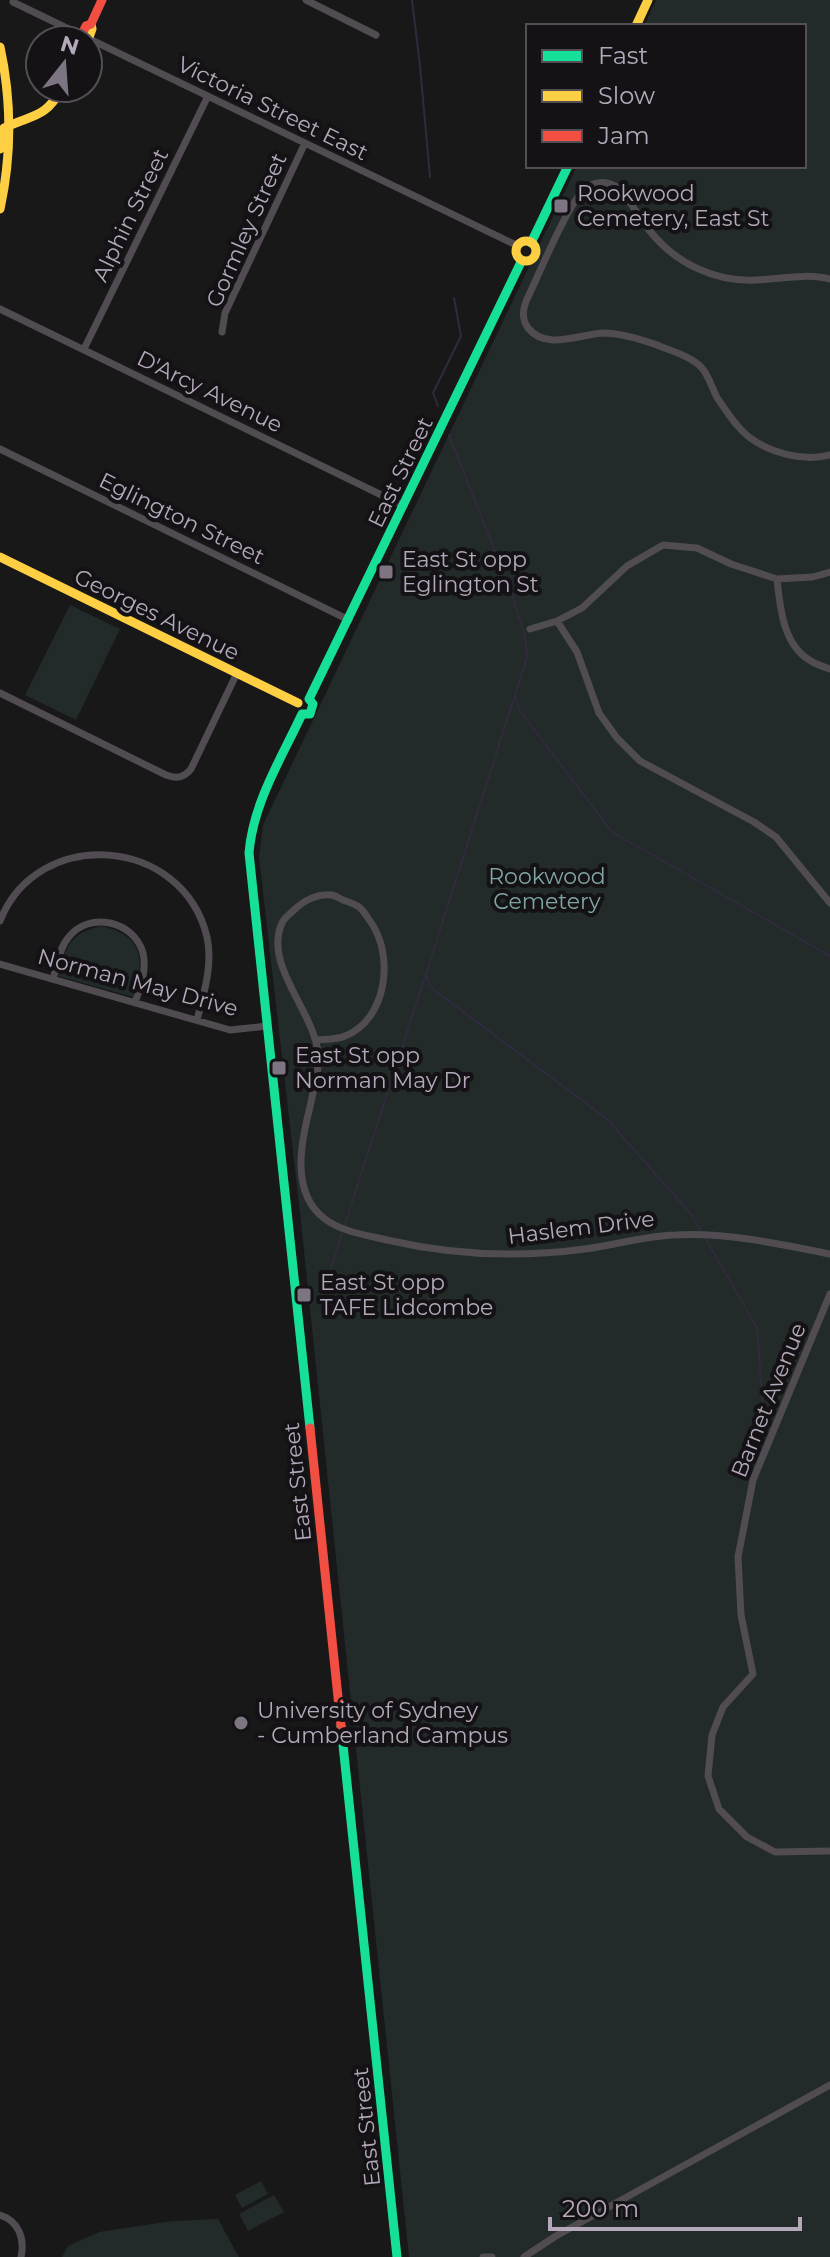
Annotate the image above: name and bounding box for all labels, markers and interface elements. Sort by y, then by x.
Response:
north arrow [24,24,104,104]
legend [526,24,806,168]
text: N [57,30,82,61]
text: Fast [598,41,649,70]
street label: Victoria Street East [173,51,372,166]
text: Slow [598,81,655,110]
text: Jam [597,121,650,150]
street label: Alphin Street [87,144,174,286]
street label: Gormley Street [200,149,293,312]
place label: Rookwood Cemetery, East St [577,180,770,232]
marker: Rookwood Cemetery, East St [552,197,570,215]
street label: D'Arcy Avenue [133,345,287,438]
street label: East Street [362,413,439,532]
street label: Eglington Street [95,467,269,570]
place label: East St opp Eglington St [402,546,539,598]
street label: Georges Avenue [70,563,244,666]
marker: East St opp Eglington St [377,563,395,581]
park label: Rookwood Cemetery [488,863,606,915]
street label: Norman May Drive [35,943,241,1022]
place label: East St opp Norman May Dr [295,1042,471,1094]
marker: East St opp Norman May Dr [270,1059,288,1077]
street label: Haslem Drive [506,1205,656,1250]
place label: East St opp TAFE Lidcombe [320,1269,493,1321]
marker: East St opp TAFE Lidcombe [295,1286,313,1304]
street label: Barnet Avenue [725,1319,812,1481]
street label: East Street [278,1421,317,1543]
place label: University of Sydney - Cumberland Campus [257,1697,508,1749]
marker: University of Sydney - Cumberland Campus [232,1714,250,1732]
street label: East Street [347,2066,386,2188]
scale bar [550,2181,800,2231]
text: 200 m [562,2194,639,2223]

